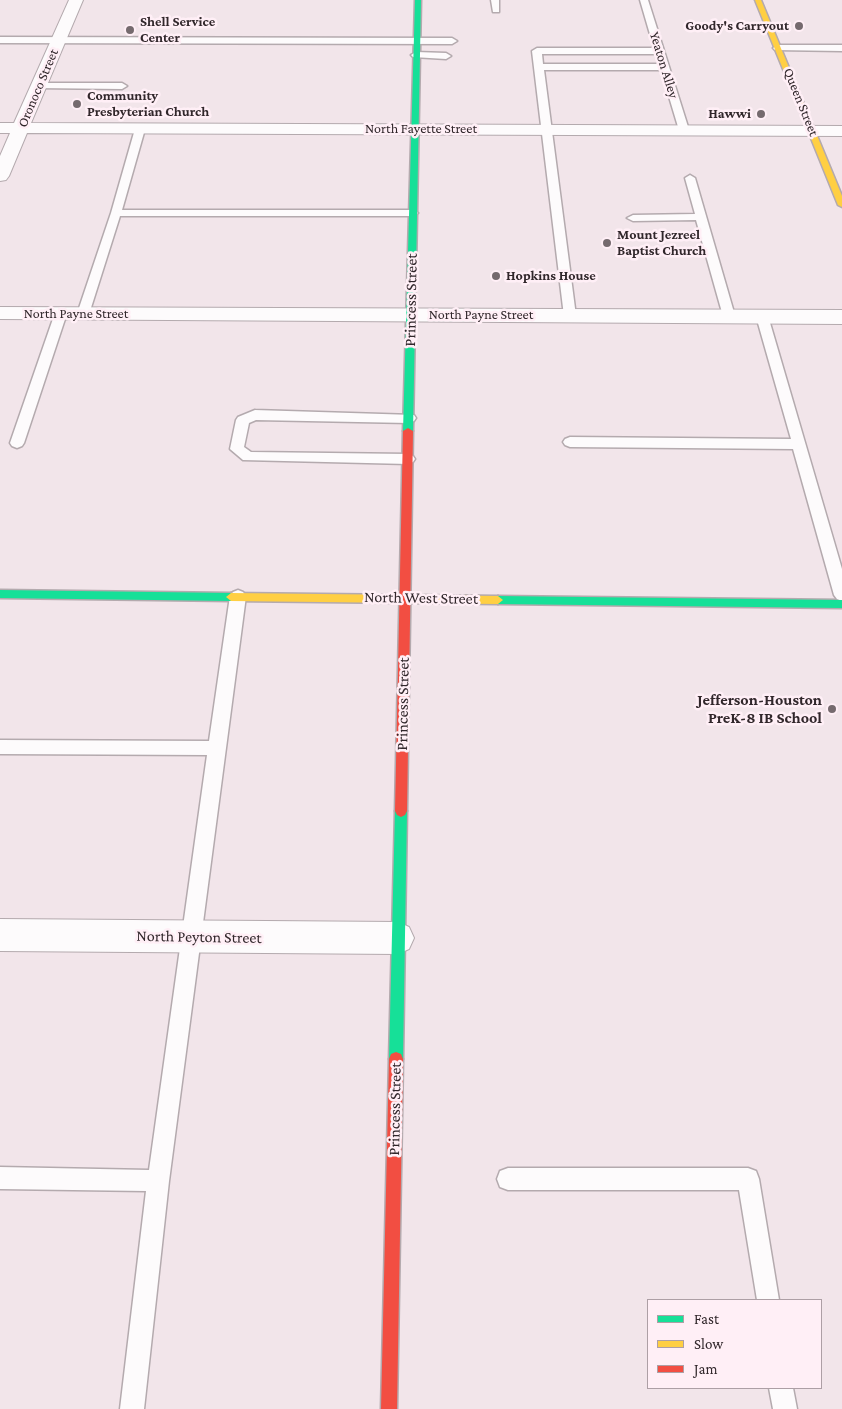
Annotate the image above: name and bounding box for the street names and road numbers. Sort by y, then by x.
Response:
street label: Yeaton Alley [646,30,682,100]
street label: Oronoco Street [14,46,62,130]
street label: Queen Street [780,65,822,139]
street label: North Fayette Street [365,121,477,137]
street label: Princess Street [401,253,421,347]
street label: North Payne Street [24,306,128,322]
street label: North Payne Street [429,307,533,323]
street label: North West Street [364,587,478,609]
street label: Princess Street [393,657,413,751]
street label: North Peyton Street [136,926,262,948]
street label: Princess Street [385,1062,405,1156]

